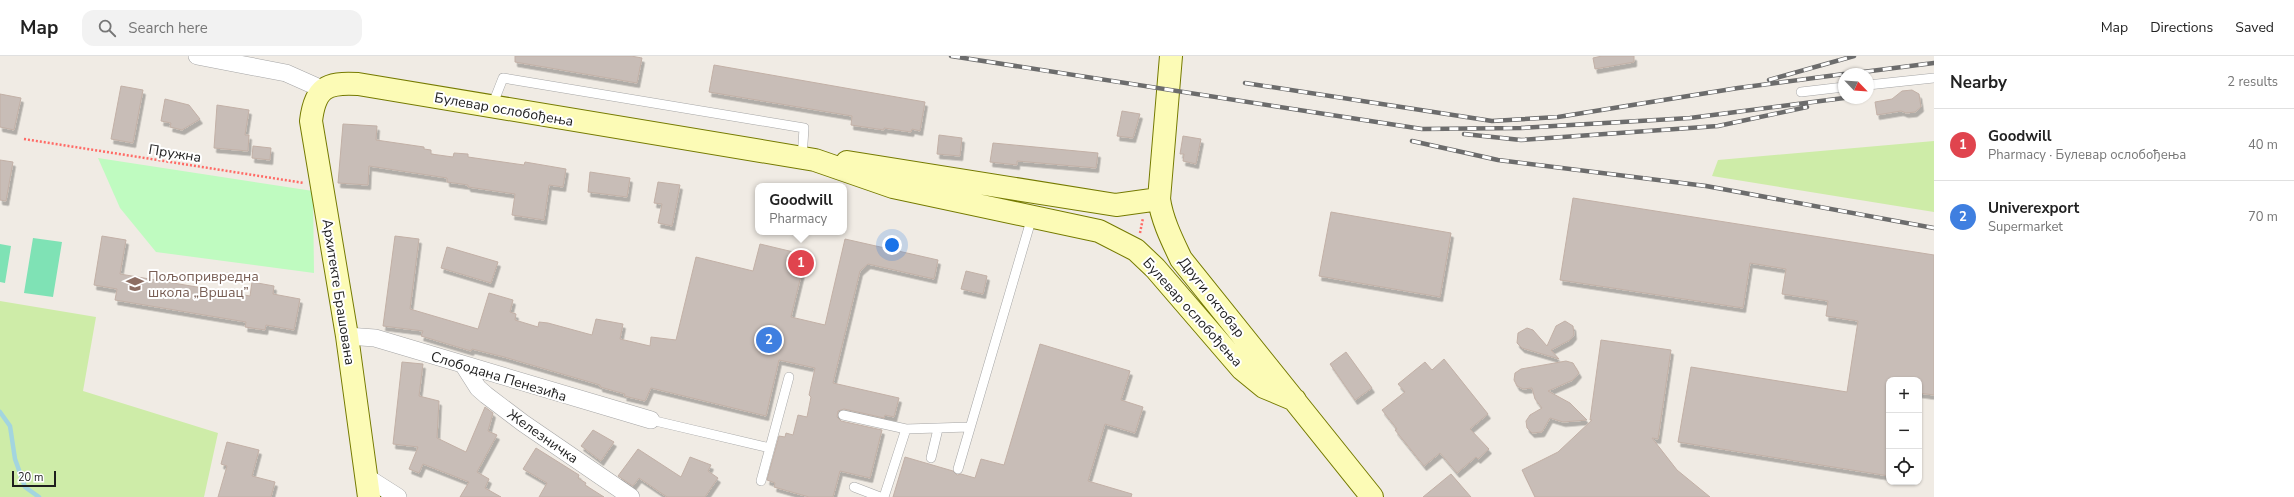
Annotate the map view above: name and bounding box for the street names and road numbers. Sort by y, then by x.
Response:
street label: Булевар ослобођења [433,88,575,131]
street label: Пружна [147,140,203,167]
street label: Архитекте Брашована [318,218,359,367]
street label: Други октобар [1174,253,1249,342]
street label: Булевар ослобођења [1138,254,1247,371]
street label: Слободана Пенезића [429,347,569,406]
street label: Железничка [503,405,582,468]

